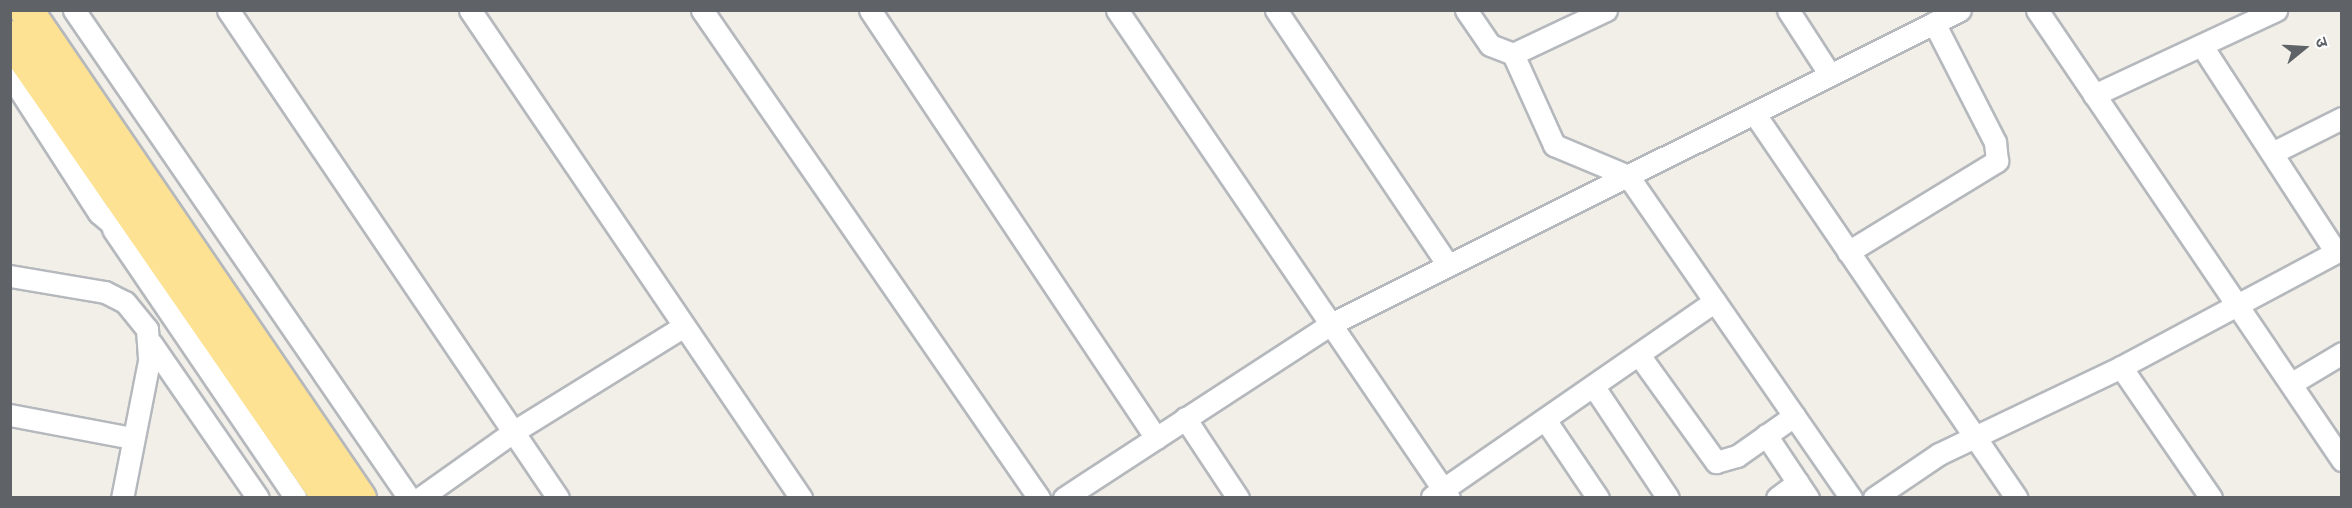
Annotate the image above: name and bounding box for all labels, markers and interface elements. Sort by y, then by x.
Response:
north arrow [2274,18,2334,78]
text: उ [2310,35,2333,50]

